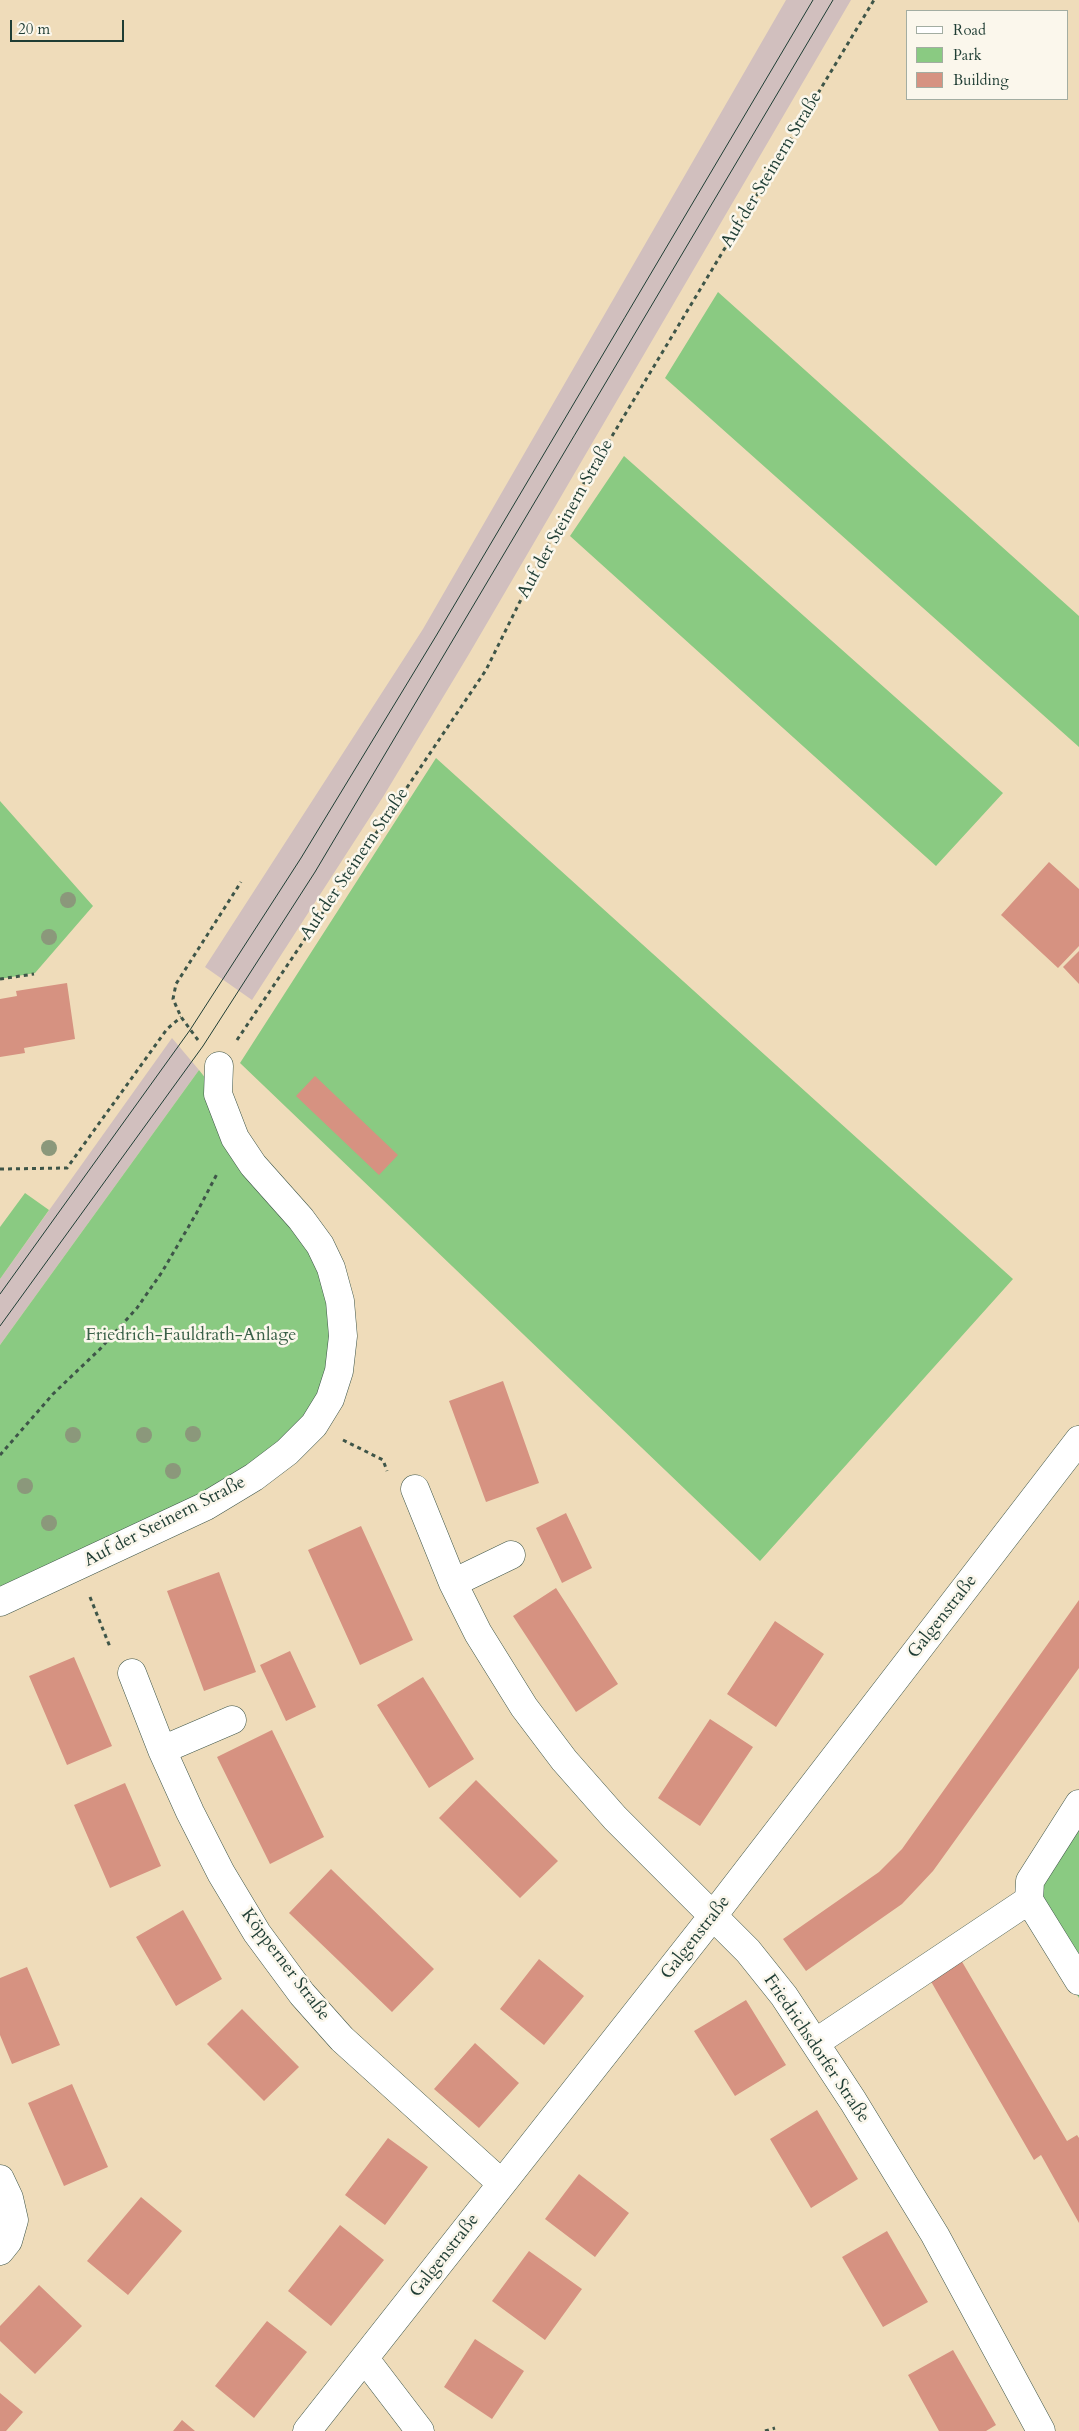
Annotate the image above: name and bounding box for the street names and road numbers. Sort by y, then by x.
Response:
street label: Auf der Steinern Straße [717,88,827,252]
street label: Auf der Steinern Straße [513,436,619,602]
street label: Auf der Steinern Straße [296,784,414,944]
street label: Auf der Steinern Straße [81,1472,249,1572]
street label: Galgenstraße [904,1571,982,1663]
street label: Galgenstraße [657,1892,735,1984]
street label: Köpperner Straße [236,1905,334,2025]
street label: Friedrichsdorfer Straße [758,1971,874,2127]
street label: Galgenstraße [406,2210,484,2302]

